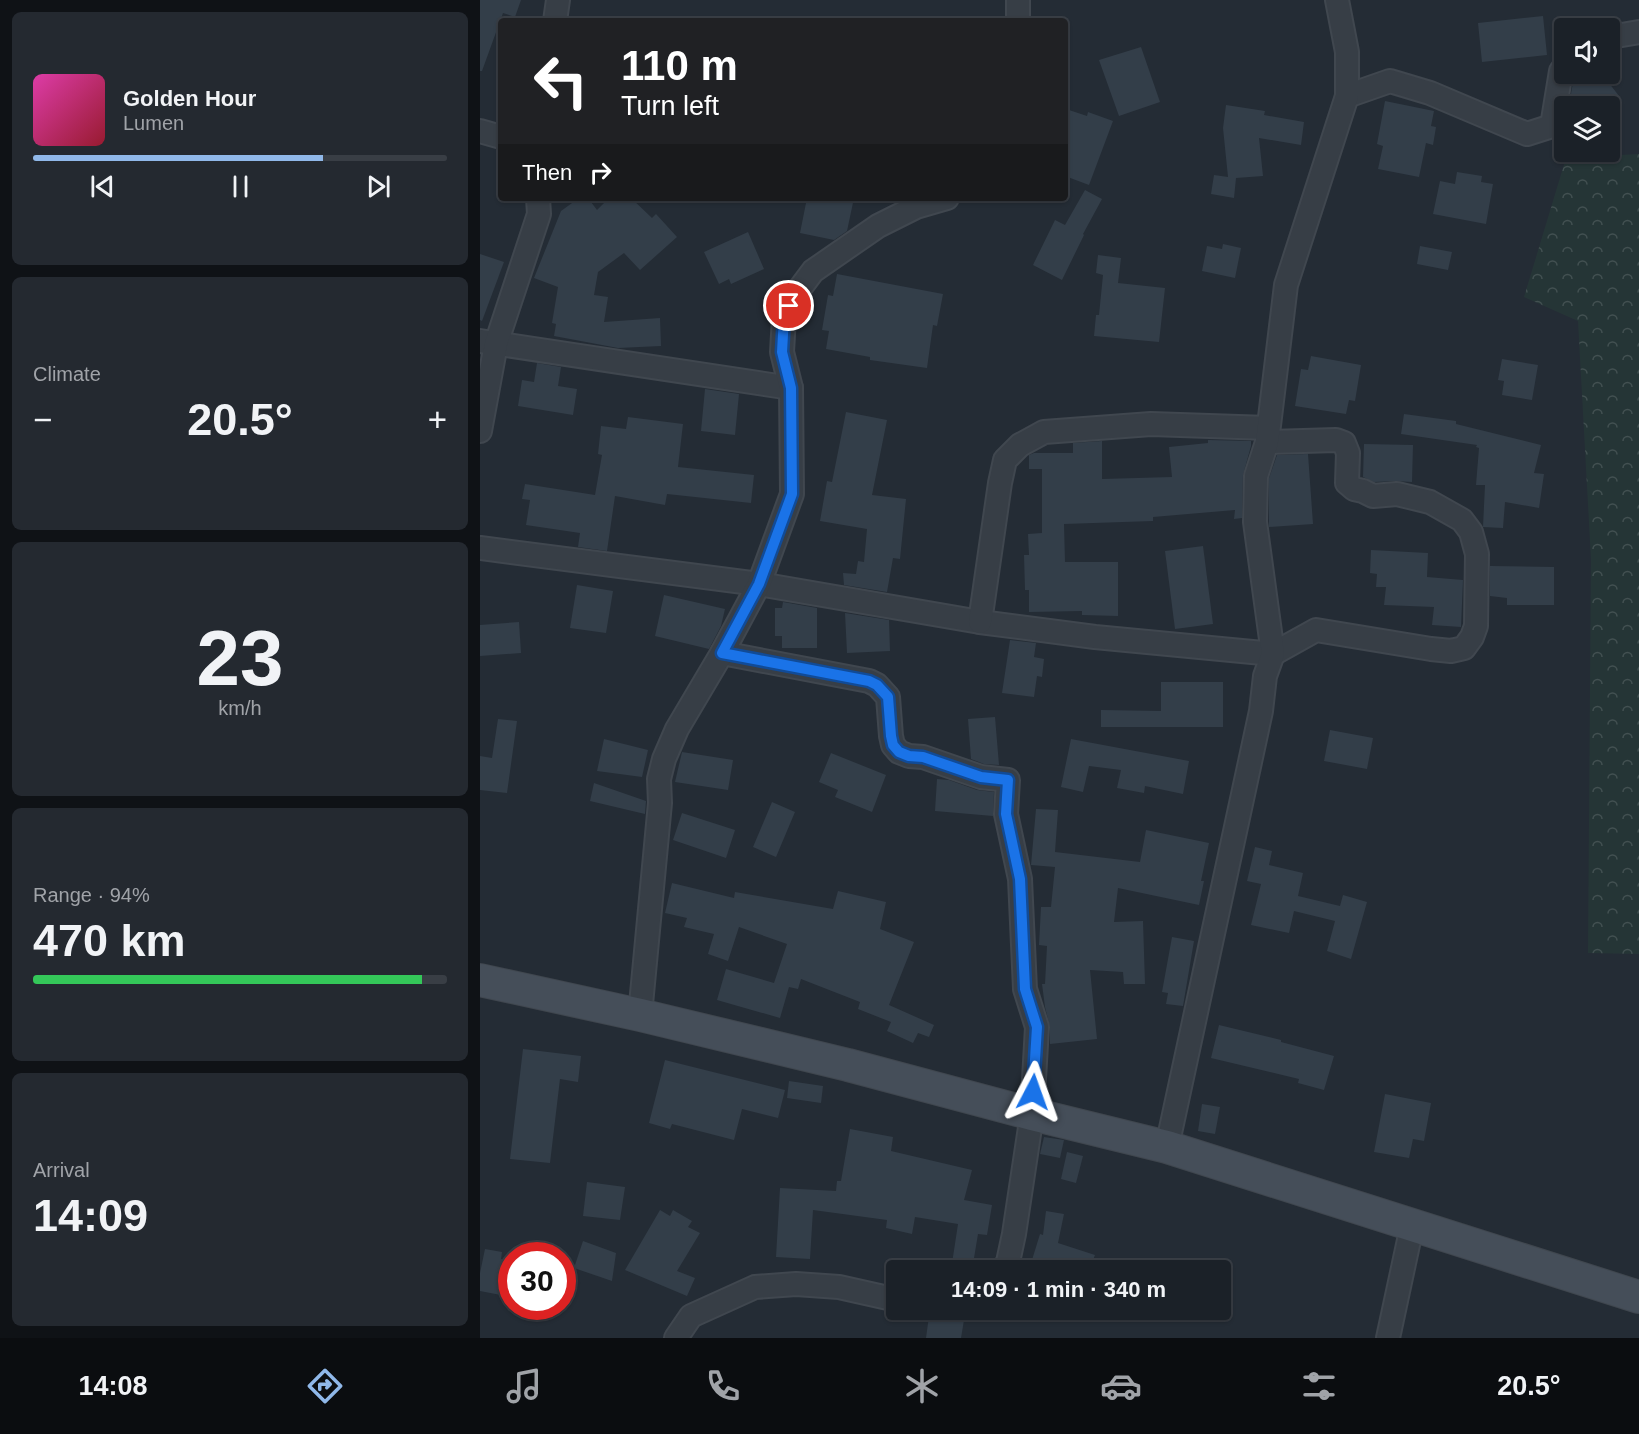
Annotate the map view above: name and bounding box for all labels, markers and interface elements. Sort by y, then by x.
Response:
map controls [1554,18,1620,162]
button: sound [1554,18,1620,84]
icon: left [522,42,600,120]
text: 110 m [621,42,738,89]
text: Golden Hour [123,86,256,111]
text: Turn left [621,91,719,121]
button: layers [1554,96,1620,162]
text: Lumen [123,112,184,134]
icon: right [584,156,617,189]
text: Then [522,160,572,185]
icon: previous [86,170,119,203]
icon: pause [224,170,257,203]
icon: next [362,170,395,203]
pin [763,280,814,331]
icon: arrive [772,289,805,322]
text: Climate [33,363,101,385]
text: 20.5° [187,394,293,445]
text: − [33,401,52,438]
text: + [428,401,447,438]
text: 23 [197,614,283,702]
text: km/h [218,697,262,719]
text: Range · 94% [33,884,150,906]
text: 470 km [33,915,186,966]
position arrow [1001,1060,1065,1124]
text: Arrival [33,1159,90,1181]
text: 14:09 [33,1190,148,1241]
speed limit sign: 30 [498,1242,576,1320]
text: 14:09 · 1 min · 340 m [951,1277,1166,1302]
icon: directions [304,1365,346,1407]
icon: music [503,1365,545,1407]
icon: phone [702,1365,744,1407]
icon: climate [901,1365,943,1407]
icon: car [1100,1365,1142,1407]
icon: filters [1298,1365,1340,1407]
text: 14:08 [78,1371,147,1401]
text: 20.5° [1497,1371,1561,1401]

